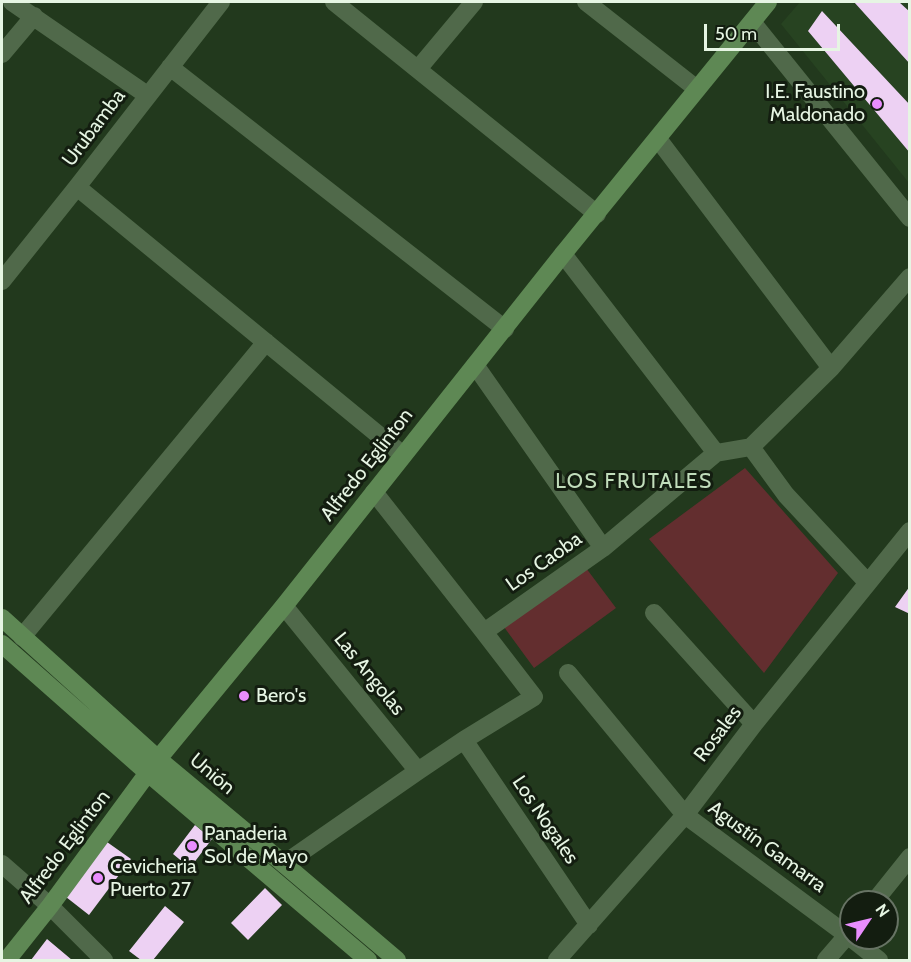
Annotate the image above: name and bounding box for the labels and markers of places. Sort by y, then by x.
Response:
place label: I.E. Faustino Maldonado [765,80,865,127]
marker: I.E. Faustino Maldonado [870,97,884,111]
place label: Bero's [256,684,306,708]
marker: Bero's [237,689,251,703]
place label: Panaderia Sol de Mayo [204,822,308,869]
marker: Panaderia Sol de Mayo [185,839,199,853]
place label: Cevicheria Puerto 27 [110,855,197,902]
marker: Cevicheria Puerto 27 [91,871,105,885]

